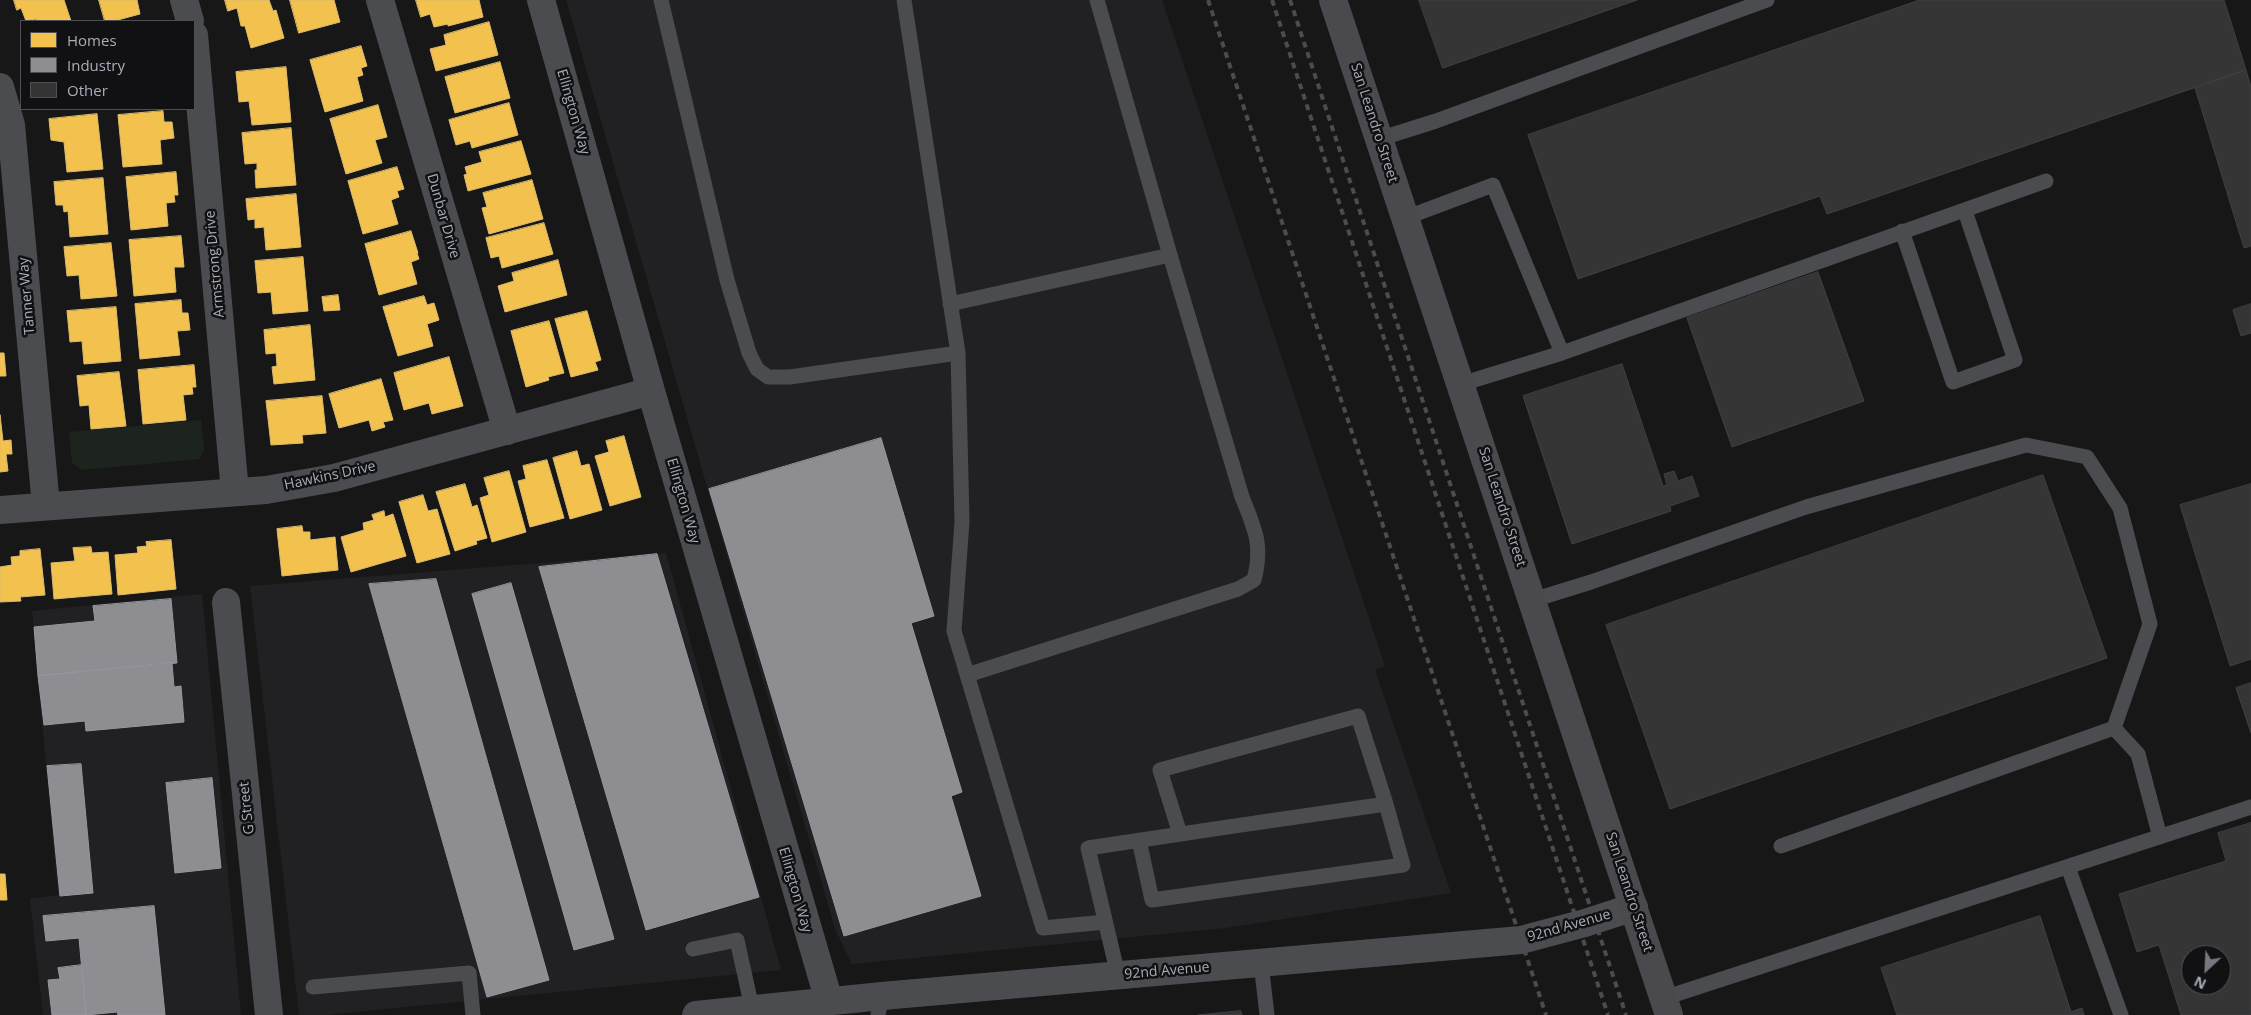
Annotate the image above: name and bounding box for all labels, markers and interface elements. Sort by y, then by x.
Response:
legend [20,20,195,110]
text: Homes [67,30,117,50]
text: Industry [67,55,125,75]
street label: San Leandro Street [1347,61,1401,185]
street label: Ellington Way [553,67,593,157]
text: Other [67,80,108,100]
street label: Dunbar Drive [423,172,463,260]
street label: Armstrong Drive [202,210,228,318]
street label: Tanner Way [15,257,39,335]
street label: San Leandro Street [1475,445,1529,569]
street label: Ellington Way [663,456,703,546]
street label: Hawkins Drive [283,458,377,494]
street label: G Street [236,781,258,835]
street label: San Leandro Street [1602,830,1656,954]
street label: Ellington Way [775,845,815,935]
street label: 92nd Avenue [1526,906,1612,946]
north arrow [2181,945,2231,995]
street label: 92nd Avenue [1124,959,1210,983]
text: N [2191,972,2209,994]

